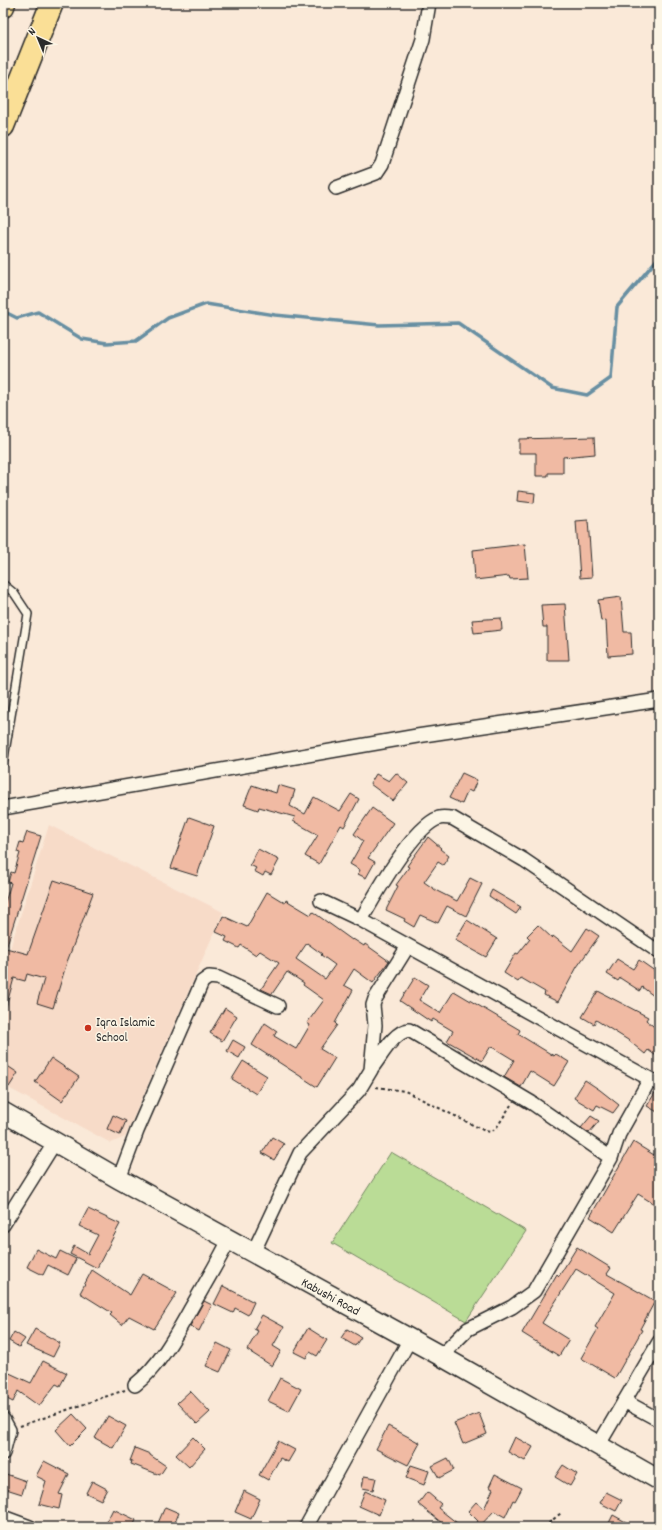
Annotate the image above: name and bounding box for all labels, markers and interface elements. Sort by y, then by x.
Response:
north arrow [18,18,58,58]
text: N [25,24,40,40]
place label: Iqra Islamic School [96,1014,155,1048]
marker: Iqra Islamic School [83,1023,93,1033]
street label: Kabushi Road [297,1274,363,1322]

